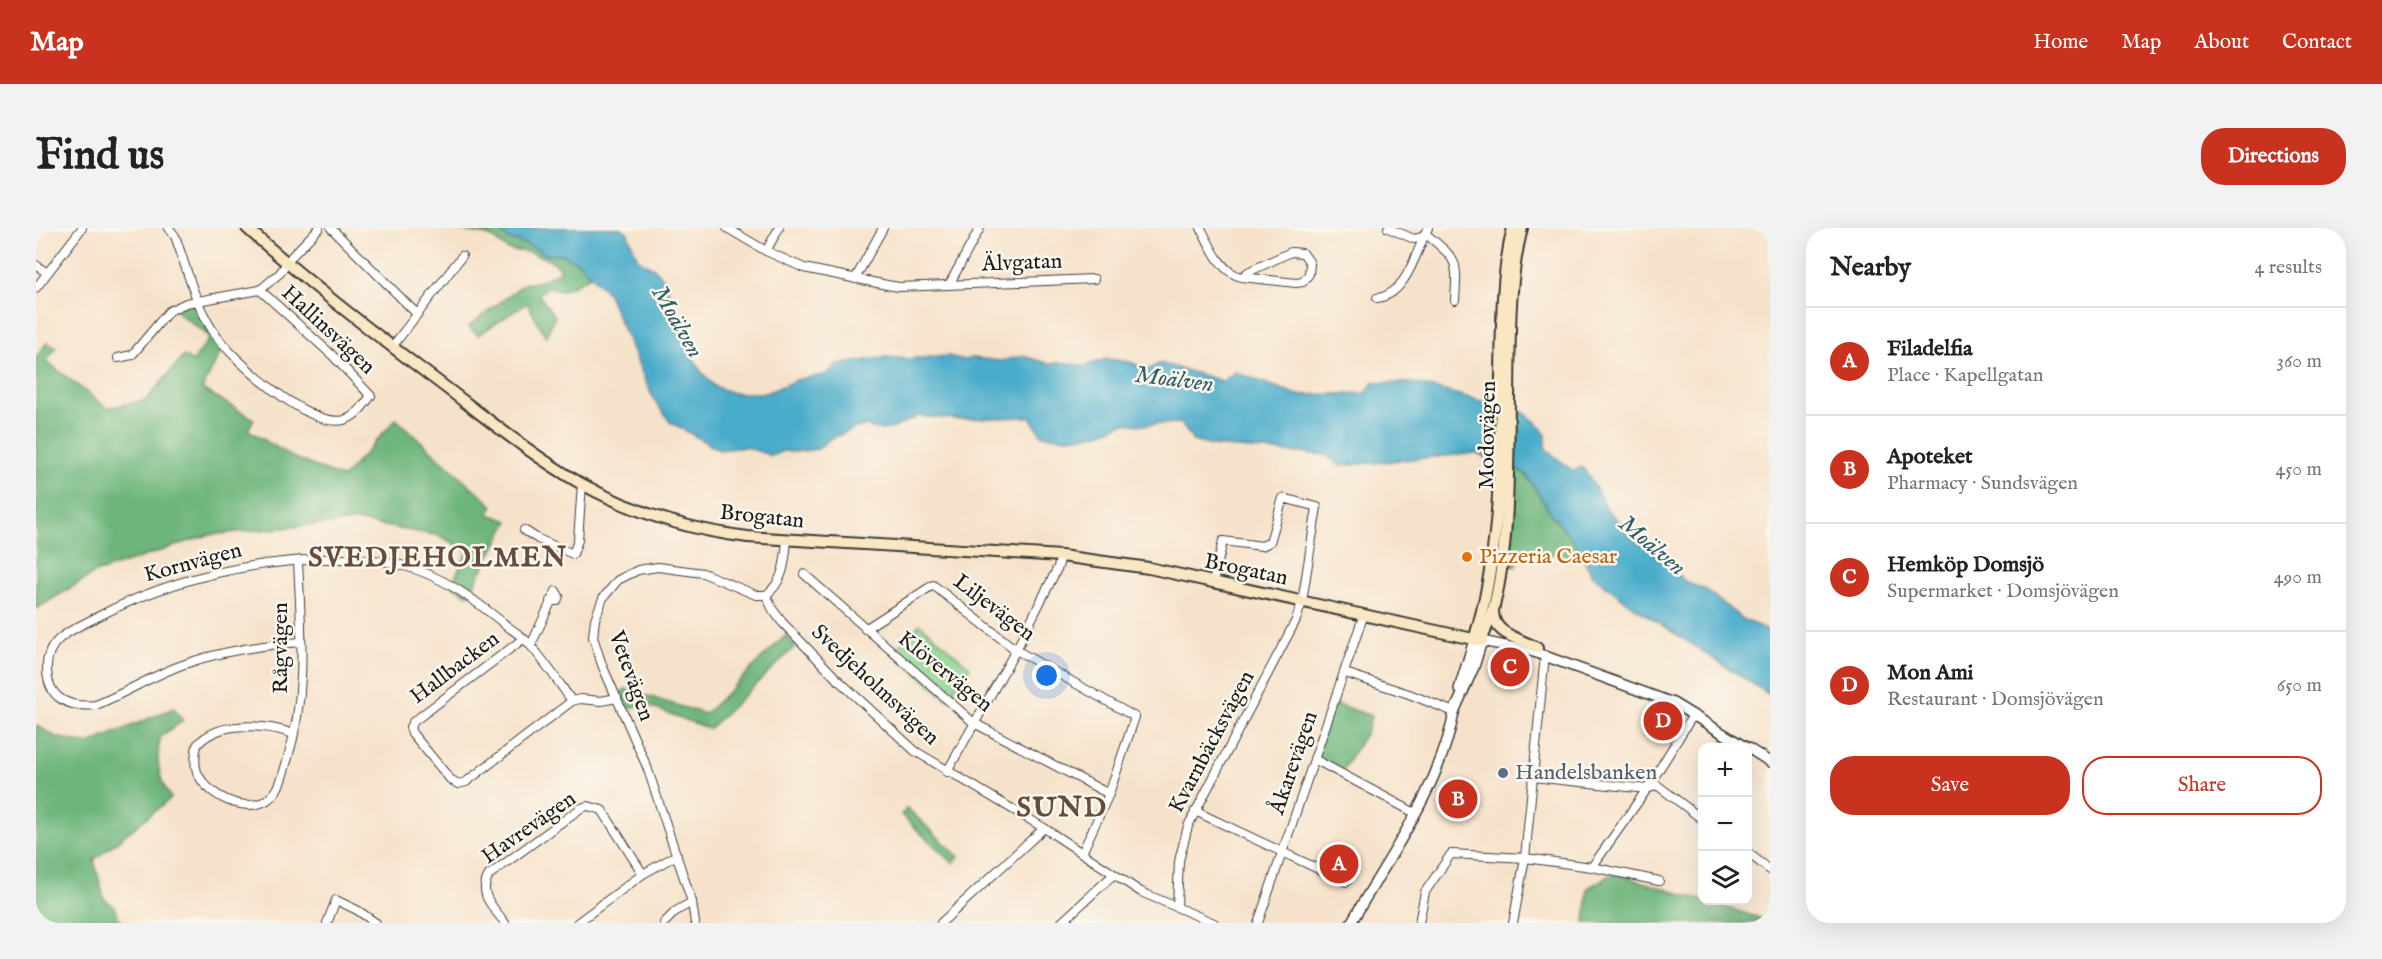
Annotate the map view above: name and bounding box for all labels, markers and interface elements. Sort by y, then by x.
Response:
text: Map [30,25,84,60]
text: Home [2033,29,2088,56]
text: Map [2121,29,2161,56]
text: About [2194,29,2249,56]
text: Contact [2282,29,2352,56]
button: Directions [2201,128,2346,185]
text: Find us [36,130,164,183]
street label: Älvgatan [980,248,1063,278]
text: Nearby [1830,251,1911,284]
text: 4 results [2255,255,2322,280]
street label: Hallinsvägen [275,279,381,381]
water label: Moälven [644,280,710,364]
text: Filadelfia [1887,335,1973,363]
text: A [1843,349,1856,374]
text: 360 m [2276,349,2322,374]
water label: Moälven [1133,360,1215,400]
text: Place · Kapellgatan [1887,363,2043,388]
street label: Modovägen [1473,380,1503,490]
text: Apoteket [1887,443,1973,471]
text: B [1843,457,1856,482]
text: 450 m [2275,457,2322,482]
text: Pharmacy · Sundsvägen [1887,471,2078,496]
street label: Brogatan [718,499,806,535]
water label: Moälven [1612,509,1692,583]
street label: Kornvägen [141,536,245,589]
district label: SVEDJEHOLMEN [308,541,568,576]
place label: Pizzeria Caesar [1479,543,1617,571]
street label: Brogatan [1202,547,1291,593]
marker: Pizzeria Caesar [1460,550,1474,564]
text: Hemköp Domsjö [1887,551,2044,579]
text: C [1842,565,1857,590]
text: 490 m [2274,565,2322,590]
street label: Liljevägen [947,568,1041,648]
text: Supermarket · Domsjövägen [1887,579,2119,604]
street label: Rågvägen [267,602,295,694]
street label: Svedjeholmsvägen [805,619,945,752]
street label: Hallbacken [405,625,505,711]
street label: Klövervägen [892,625,998,719]
street label: Vetevägen [601,626,660,725]
pin: C [1490,644,1530,690]
text: Mon Ami [1887,659,1974,687]
your location [1032,661,1061,690]
street label: Kvarnbäcksvägen [1163,666,1261,818]
text: D [1841,673,1858,698]
text: 650 m [2277,673,2322,698]
text: Restaurant · Domsjövägen [1887,687,2104,712]
pin: D [1644,698,1682,744]
street label: Åkarevägen [1263,707,1325,819]
map controls [1698,743,1752,905]
button: + [1698,743,1752,797]
button: Save [1830,756,2070,815]
button: Share [2082,756,2322,815]
place label: Handelsbanken [1515,759,1657,787]
marker: Handelsbanken [1496,766,1510,780]
pin: B [1438,776,1478,822]
street label: Havrevägen [476,785,582,871]
district label: SUND [1017,791,1107,826]
button: − [1698,797,1752,851]
pin: A [1320,842,1358,886]
button: layers [1698,851,1752,905]

